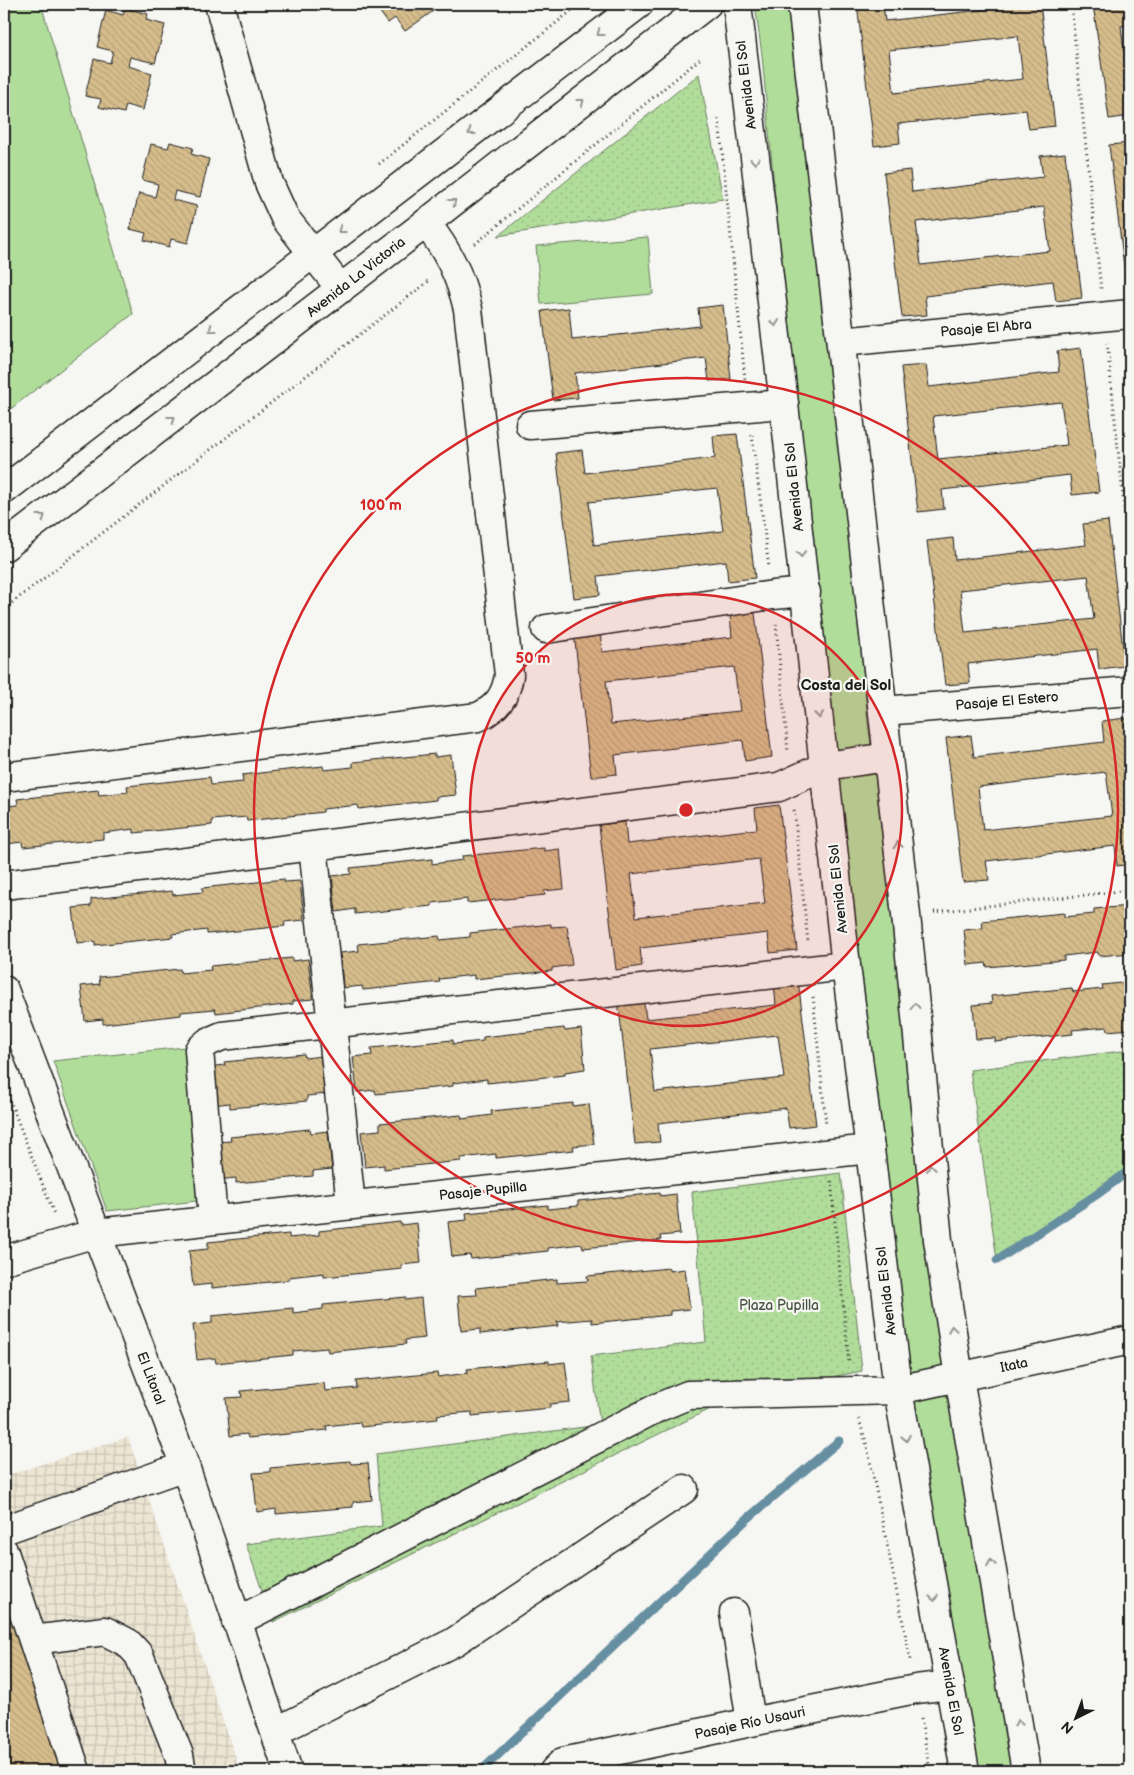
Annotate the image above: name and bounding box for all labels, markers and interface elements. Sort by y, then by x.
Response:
one-way arrow [597,28,606,36]
street label: Avenida El Sol [732,40,760,130]
one-way arrow [575,100,584,108]
one-way arrow [468,126,477,134]
one-way arrow [749,158,760,166]
one-way arrow [447,200,456,208]
one-way arrow [338,225,347,233]
street label: Avenida La Victoria [303,233,409,321]
street label: Pasaje El Abra [940,316,1032,340]
one-way arrow [769,318,779,327]
one-way arrow [209,323,218,332]
one-way arrow [166,415,175,424]
street label: Avenida El Sol [781,442,807,532]
text: 100 m [360,496,402,515]
one-way arrow [37,514,46,523]
one-way arrow [795,550,806,558]
text: 50 m [516,649,551,668]
district label: Costa del Sol [801,676,891,695]
street label: Pasaje El Estero [955,688,1059,714]
one-way arrow [813,711,824,719]
centre of rings [677,801,695,819]
one-way arrow [893,840,904,848]
street label: Avenida El Sol [825,844,851,934]
one-way arrow [910,1002,921,1010]
one-way arrow [926,1164,937,1172]
street label: Pasaje Pupilla [438,1178,528,1204]
street label: Avenida El Sol [872,1246,900,1336]
park label: Plaza Pupilla [739,1297,819,1314]
one-way arrow [947,1325,957,1334]
street label: El Litoral [133,1349,169,1407]
street label: Itata [999,1354,1030,1376]
one-way arrow [901,1434,911,1442]
one-way arrow [986,1559,996,1567]
one-way arrow [929,1594,939,1602]
street label: Avenida El Sol [935,1646,967,1736]
north arrow [1052,1692,1102,1742]
street label: Pasaje Río Usauri [693,1703,807,1743]
text: N [1058,1717,1077,1737]
one-way arrow [1013,1719,1024,1727]

